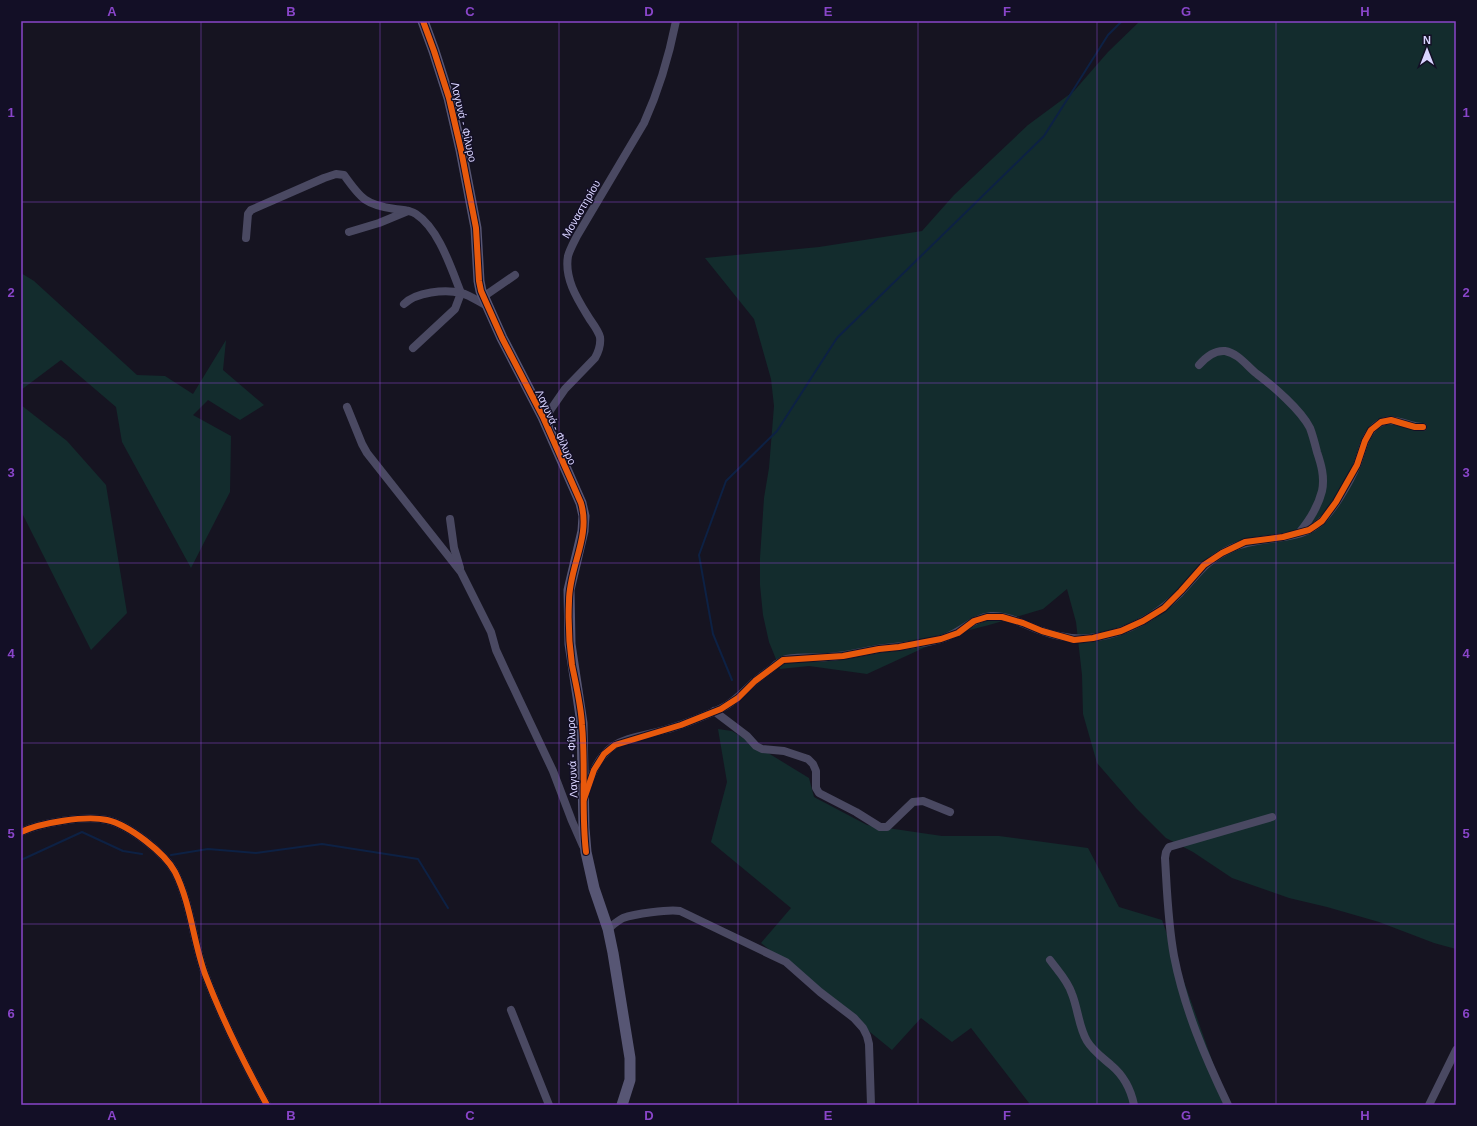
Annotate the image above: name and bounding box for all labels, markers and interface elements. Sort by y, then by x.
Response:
text: A [107,4,117,19]
text: B [286,4,296,19]
text: C [465,4,475,19]
text: D [644,4,654,19]
text: E [824,4,833,19]
text: F [1003,4,1011,19]
text: G [1181,4,1191,19]
text: H [1360,4,1370,19]
north arrow [1407,30,1447,70]
text: N [1423,34,1431,46]
street label: Λαγυνά - Φίλυρο [449,81,479,163]
text: 1 [7,105,15,120]
text: 1 [1462,105,1470,120]
street label: Μοναστηρίου [559,178,603,240]
text: 2 [7,285,15,300]
text: 2 [1462,285,1470,300]
street label: Λαγυνά - Φίλυρο [533,387,579,467]
text: 3 [7,465,15,480]
text: 3 [1462,465,1470,480]
text: 4 [7,646,15,661]
text: 4 [1462,646,1470,661]
street label: Λαγυνά - Φίλυρο [565,716,579,798]
text: 5 [7,826,15,841]
text: 5 [1462,826,1470,841]
text: 6 [7,1006,15,1021]
text: 6 [1462,1006,1470,1021]
text: A [107,1108,117,1123]
text: B [286,1108,296,1123]
text: C [465,1108,475,1123]
text: D [644,1108,654,1123]
text: E [824,1108,833,1123]
text: F [1003,1108,1011,1123]
text: G [1181,1108,1191,1123]
text: H [1360,1108,1370,1123]

